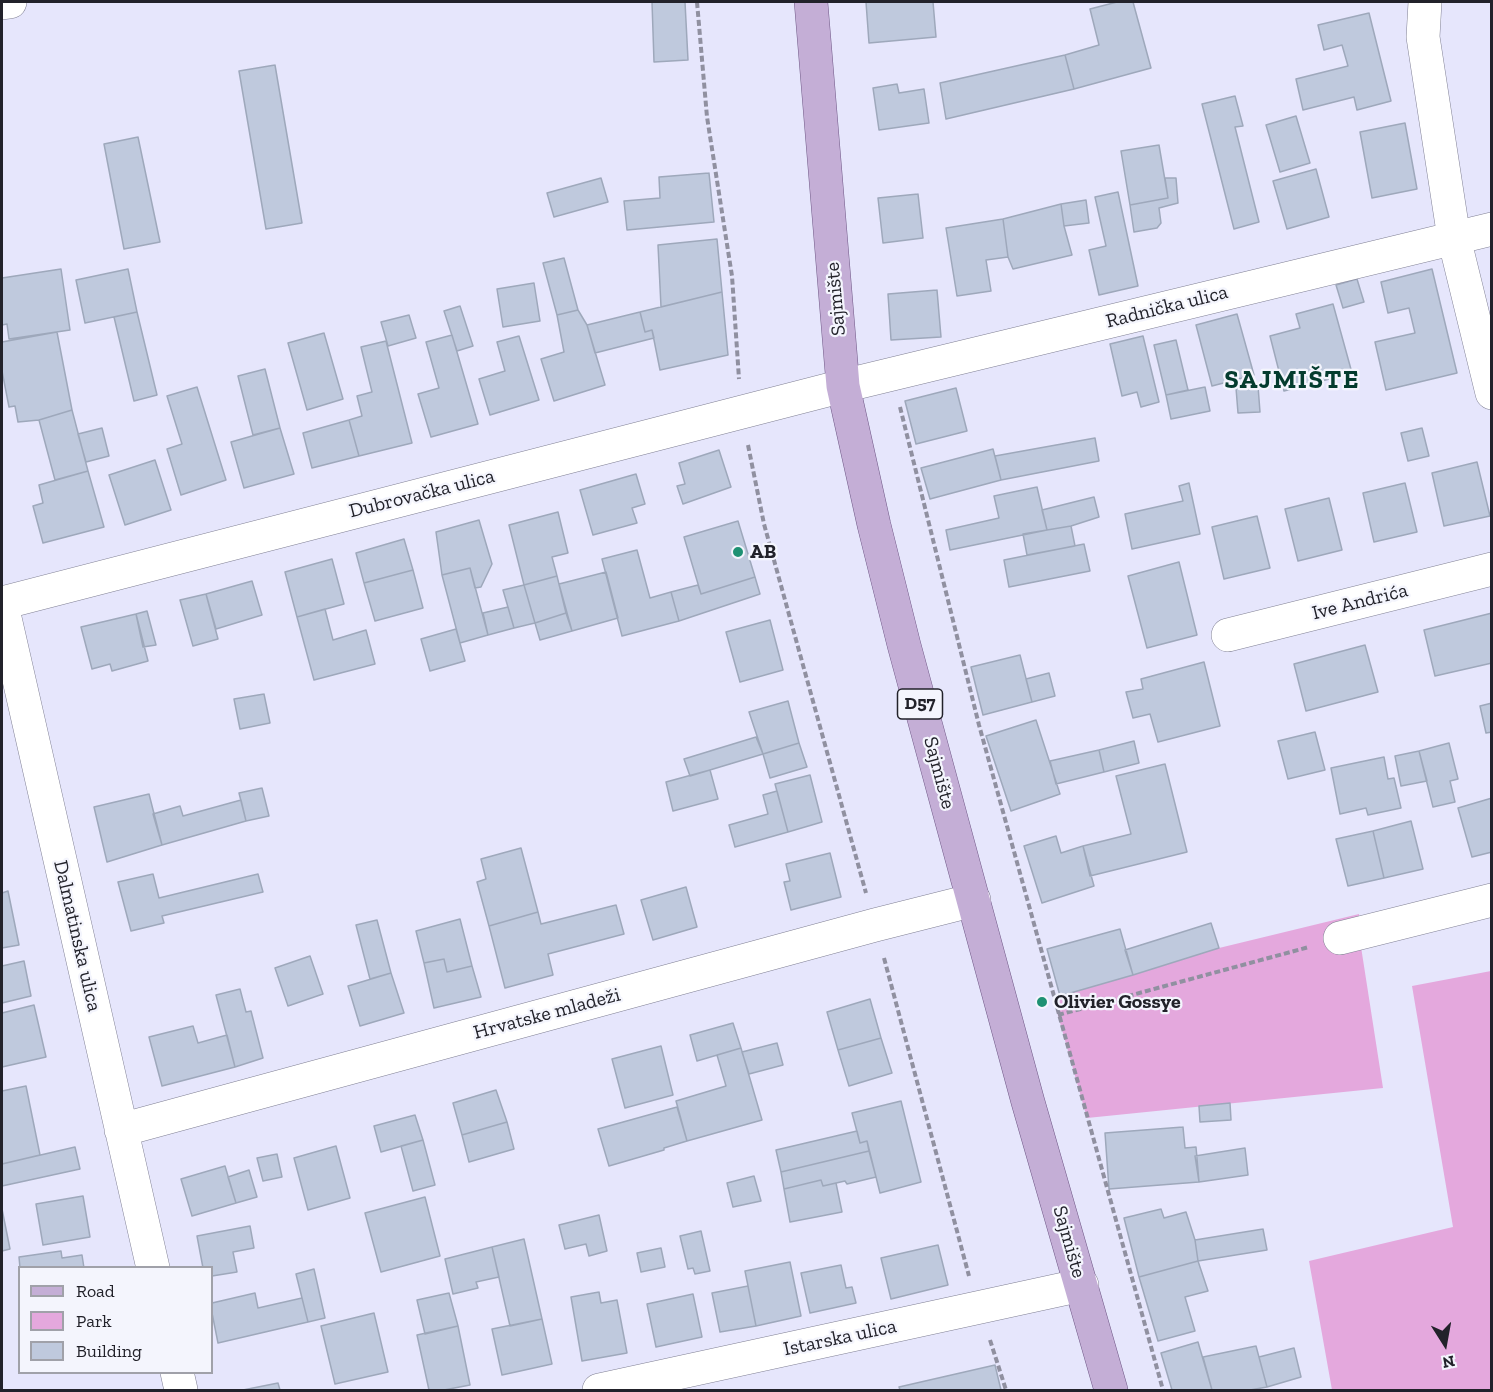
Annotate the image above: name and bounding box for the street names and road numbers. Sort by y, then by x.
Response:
street label: Sajmište [821,261,851,337]
street label: Radnička ulica [1103,280,1231,334]
street label: Dubrovačka ulica [347,464,497,524]
street label: Ive Andrića [1310,579,1410,625]
road number: D57 [898,689,942,719]
street label: Sajmište [918,734,960,812]
street label: Dalmatinska ulica [48,858,106,1014]
street label: Hrvatske mladeži [471,983,623,1045]
street label: Sajmište [1047,1203,1091,1281]
street label: Istarska ulica [781,1314,899,1362]

